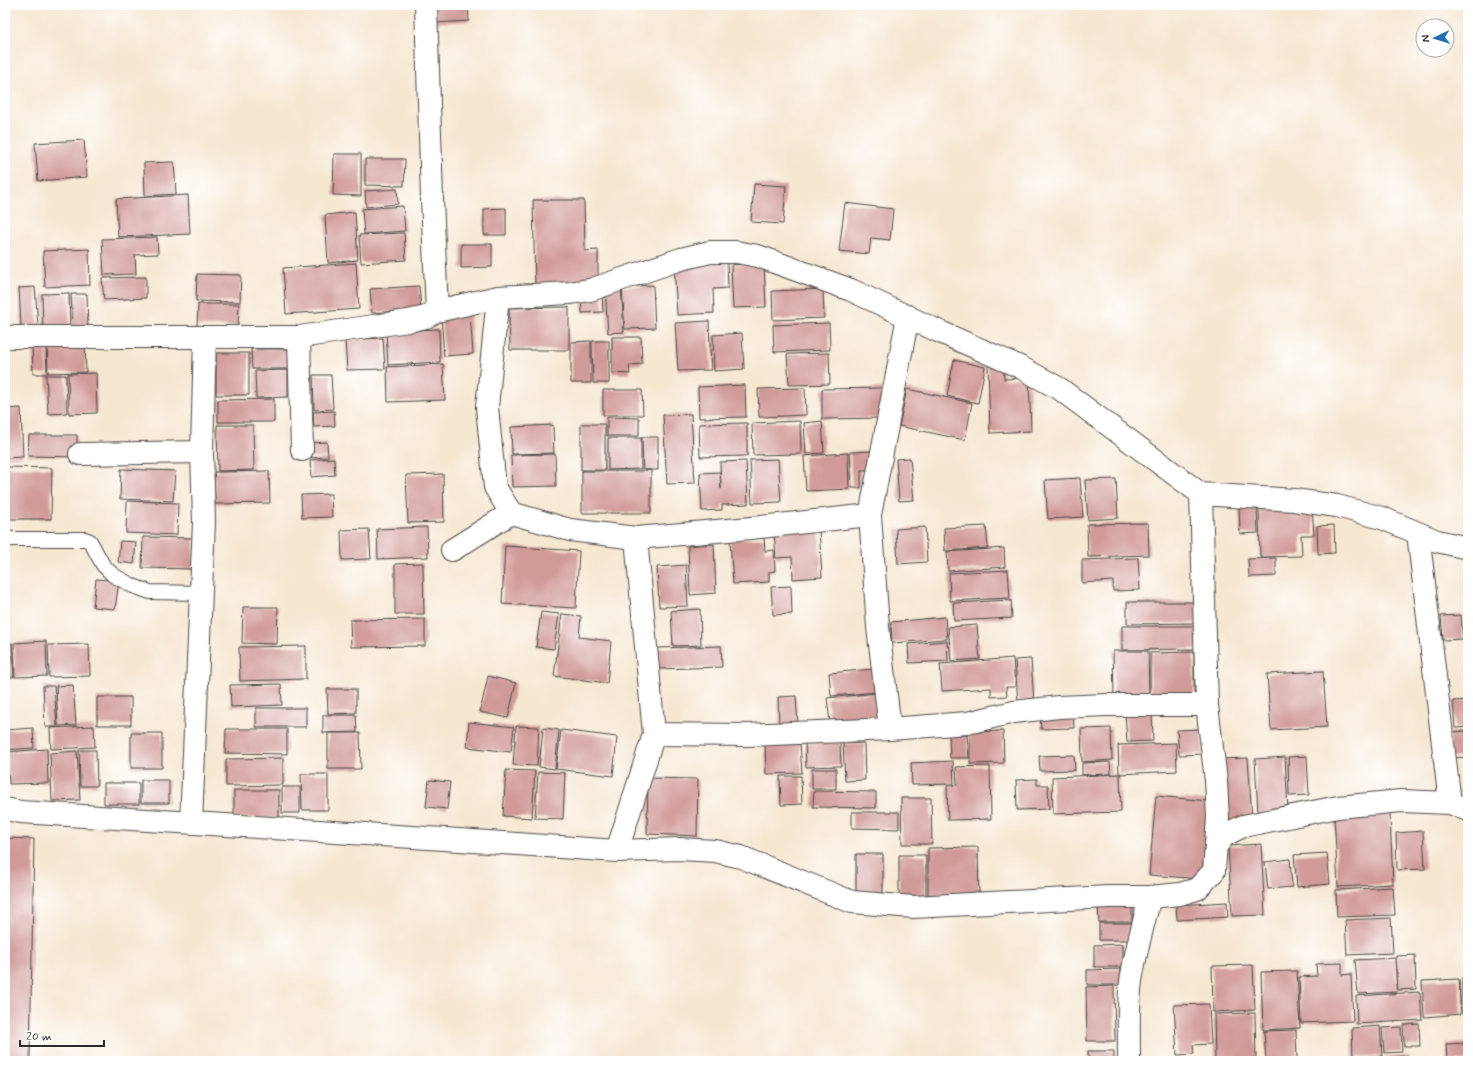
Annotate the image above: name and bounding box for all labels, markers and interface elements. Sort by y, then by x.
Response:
north arrow [1415,18,1455,58]
text: N [1419,34,1433,43]
scale bar [20,1022,104,1048]
text: 20 m [26,1029,52,1045]

